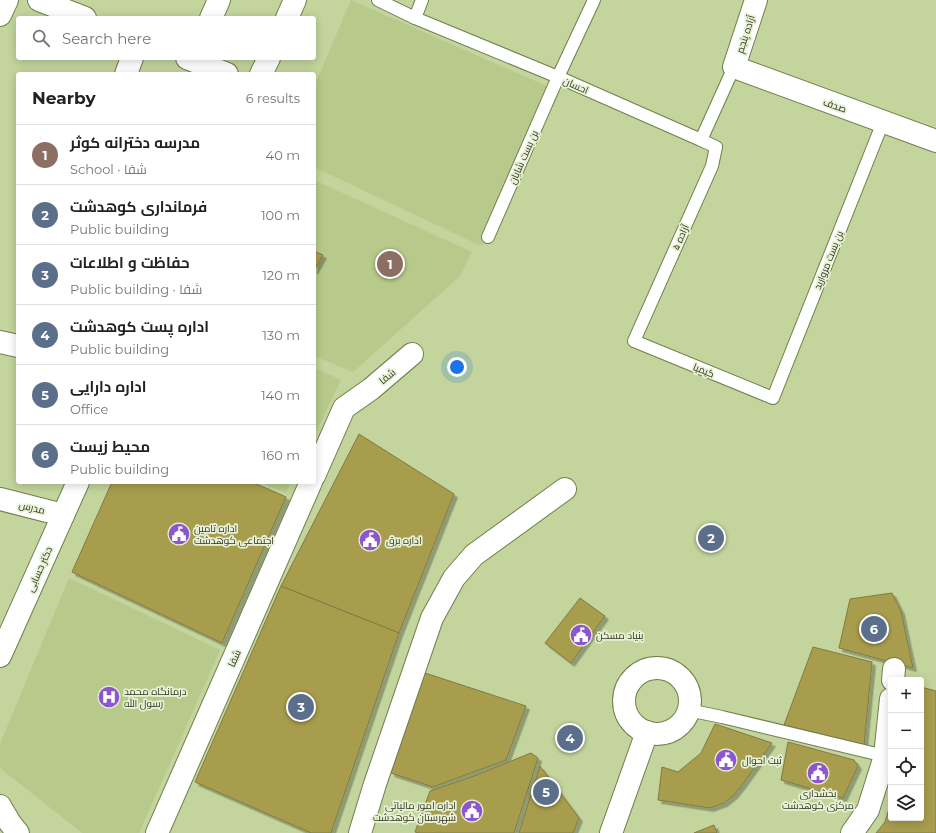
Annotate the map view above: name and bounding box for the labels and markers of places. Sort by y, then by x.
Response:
pin: 1 [377,249,403,279]
public building icon: اداره تامین اجتماعی کوهدشت [166,521,192,547]
place label: اداره تامین اجتماعی کوهدشت [194,522,274,547]
pin: 2 [698,523,724,553]
public building icon: اداره برق [357,527,383,553]
place label: اداره برق [386,534,422,547]
pin: 6 [861,614,887,644]
public building icon: بنیاد مسکن [568,622,594,648]
place label: بنیاد مسکن [596,629,644,642]
hospital icon: درمانگاه محمد رسول الله [96,684,122,710]
place label: درمانگاه محمد رسول الله [124,685,187,710]
pin: 3 [288,692,314,722]
pin: 4 [557,723,583,753]
public building icon: ثبت احوال [713,747,739,773]
place label: ثبت احوال [742,754,782,767]
public building icon: بخشداری مرکزی کوهدشت [805,760,831,786]
pin: 5 [533,777,559,807]
place label: بخشداری مرکزی کوهدشت [782,787,854,812]
public building icon: اداره امور مالیاتی شهرستان کوهدشت [459,798,485,824]
place label: اداره امور مالیاتی شهرستان کوهدشت [373,799,456,824]

